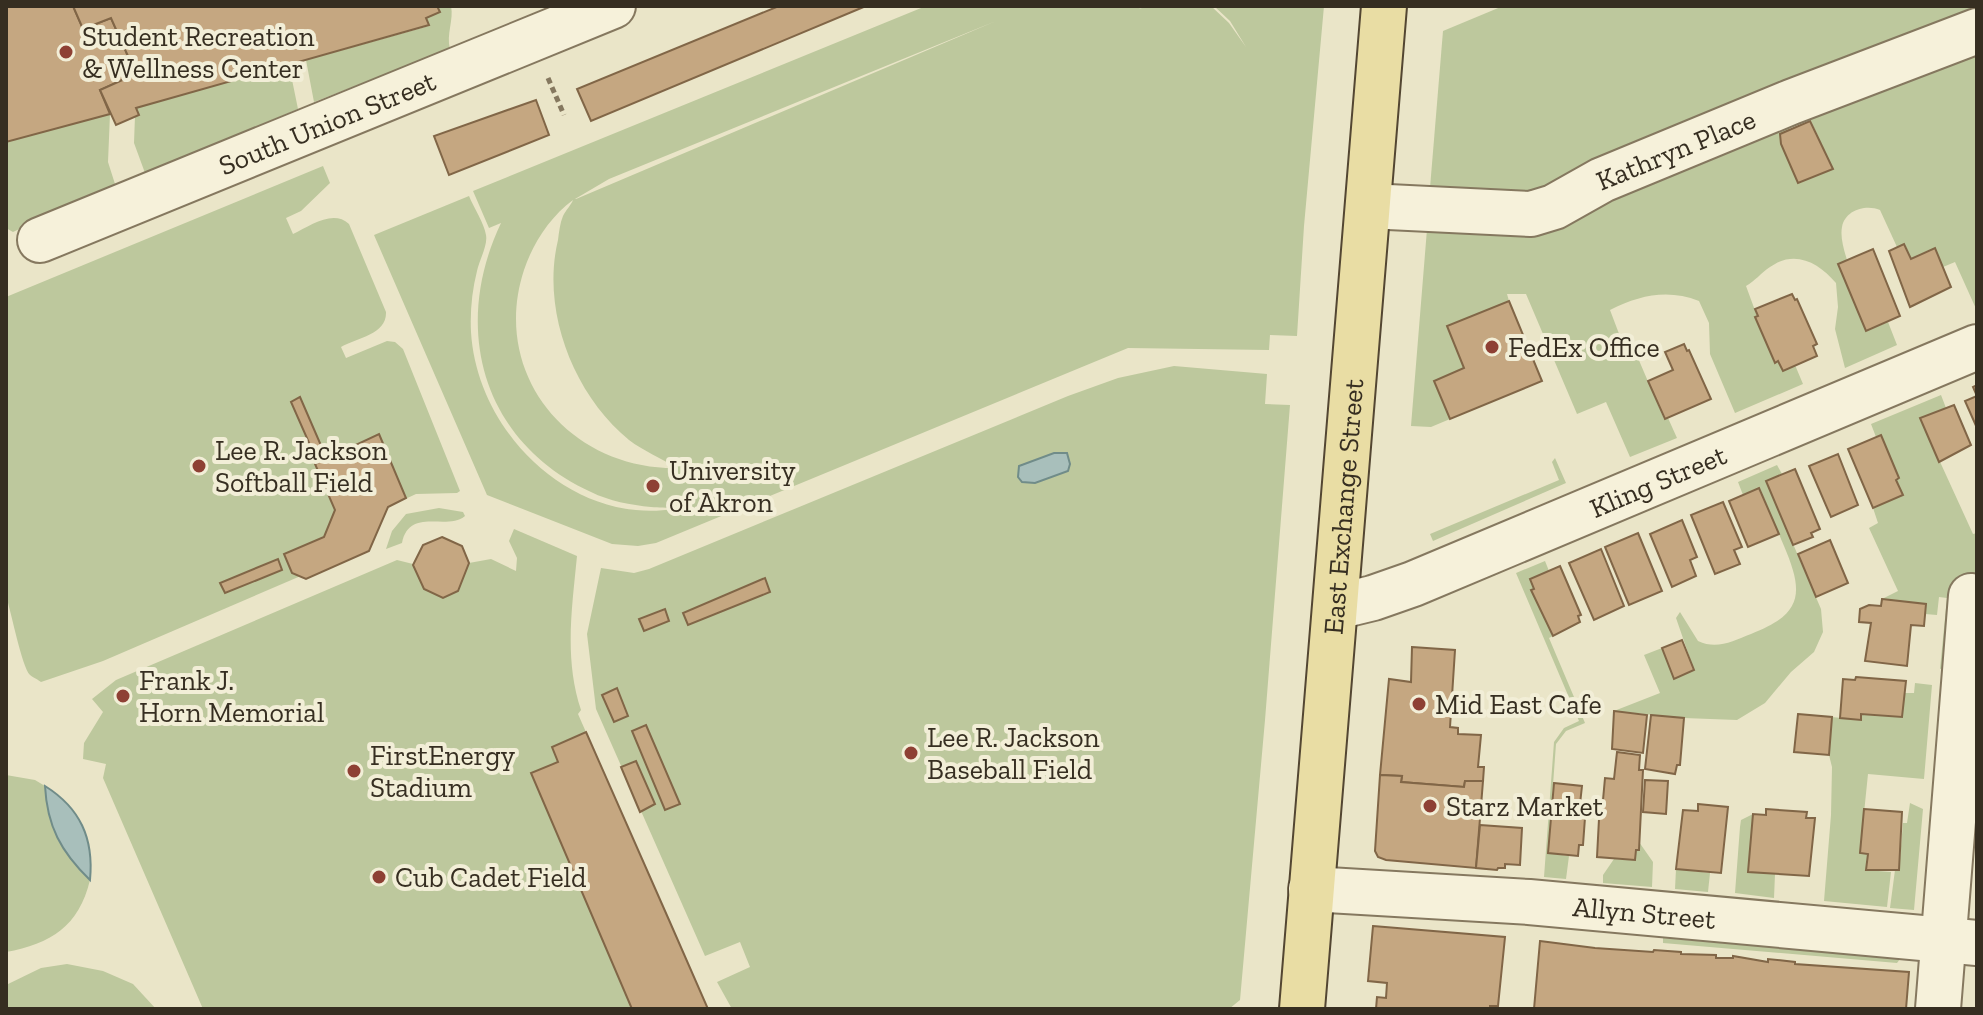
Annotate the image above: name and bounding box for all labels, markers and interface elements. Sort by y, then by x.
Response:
place label: Student Recreation & Wellness Center [82,20,314,85]
marker: Student Recreation & Wellness Center [57,43,75,61]
street label: South Union Street [214,64,441,182]
street label: Kathryn Place [1591,102,1760,197]
place label: FedEx Office [1508,331,1660,364]
marker: FedEx Office [1483,338,1501,356]
street label: East Exchange Street [1316,377,1370,636]
place label: Lee R. Jackson Softball Field [215,434,388,499]
street label: Kling Street [1585,438,1732,524]
place label: University of Akron [669,454,796,519]
marker: Lee R. Jackson Softball Field [190,457,208,475]
marker: University of Akron [644,477,662,495]
place label: Frank J. Horn Memorial [139,664,324,729]
marker: Frank J. Horn Memorial [114,687,132,705]
place label: Mid East Cafe [1435,688,1602,721]
marker: Mid East Cafe [1410,695,1428,713]
place label: Lee R. Jackson Baseball Field [927,721,1100,786]
place label: FirstEnergy Stadium [370,739,516,804]
marker: Lee R. Jackson Baseball Field [902,744,920,762]
marker: FirstEnergy Stadium [345,762,363,780]
place label: Starz Market [1446,790,1604,823]
marker: Starz Market [1421,797,1439,815]
place label: Cub Cadet Field [395,861,586,894]
marker: Cub Cadet Field [370,868,388,886]
street label: Allyn Street [1571,890,1718,936]

